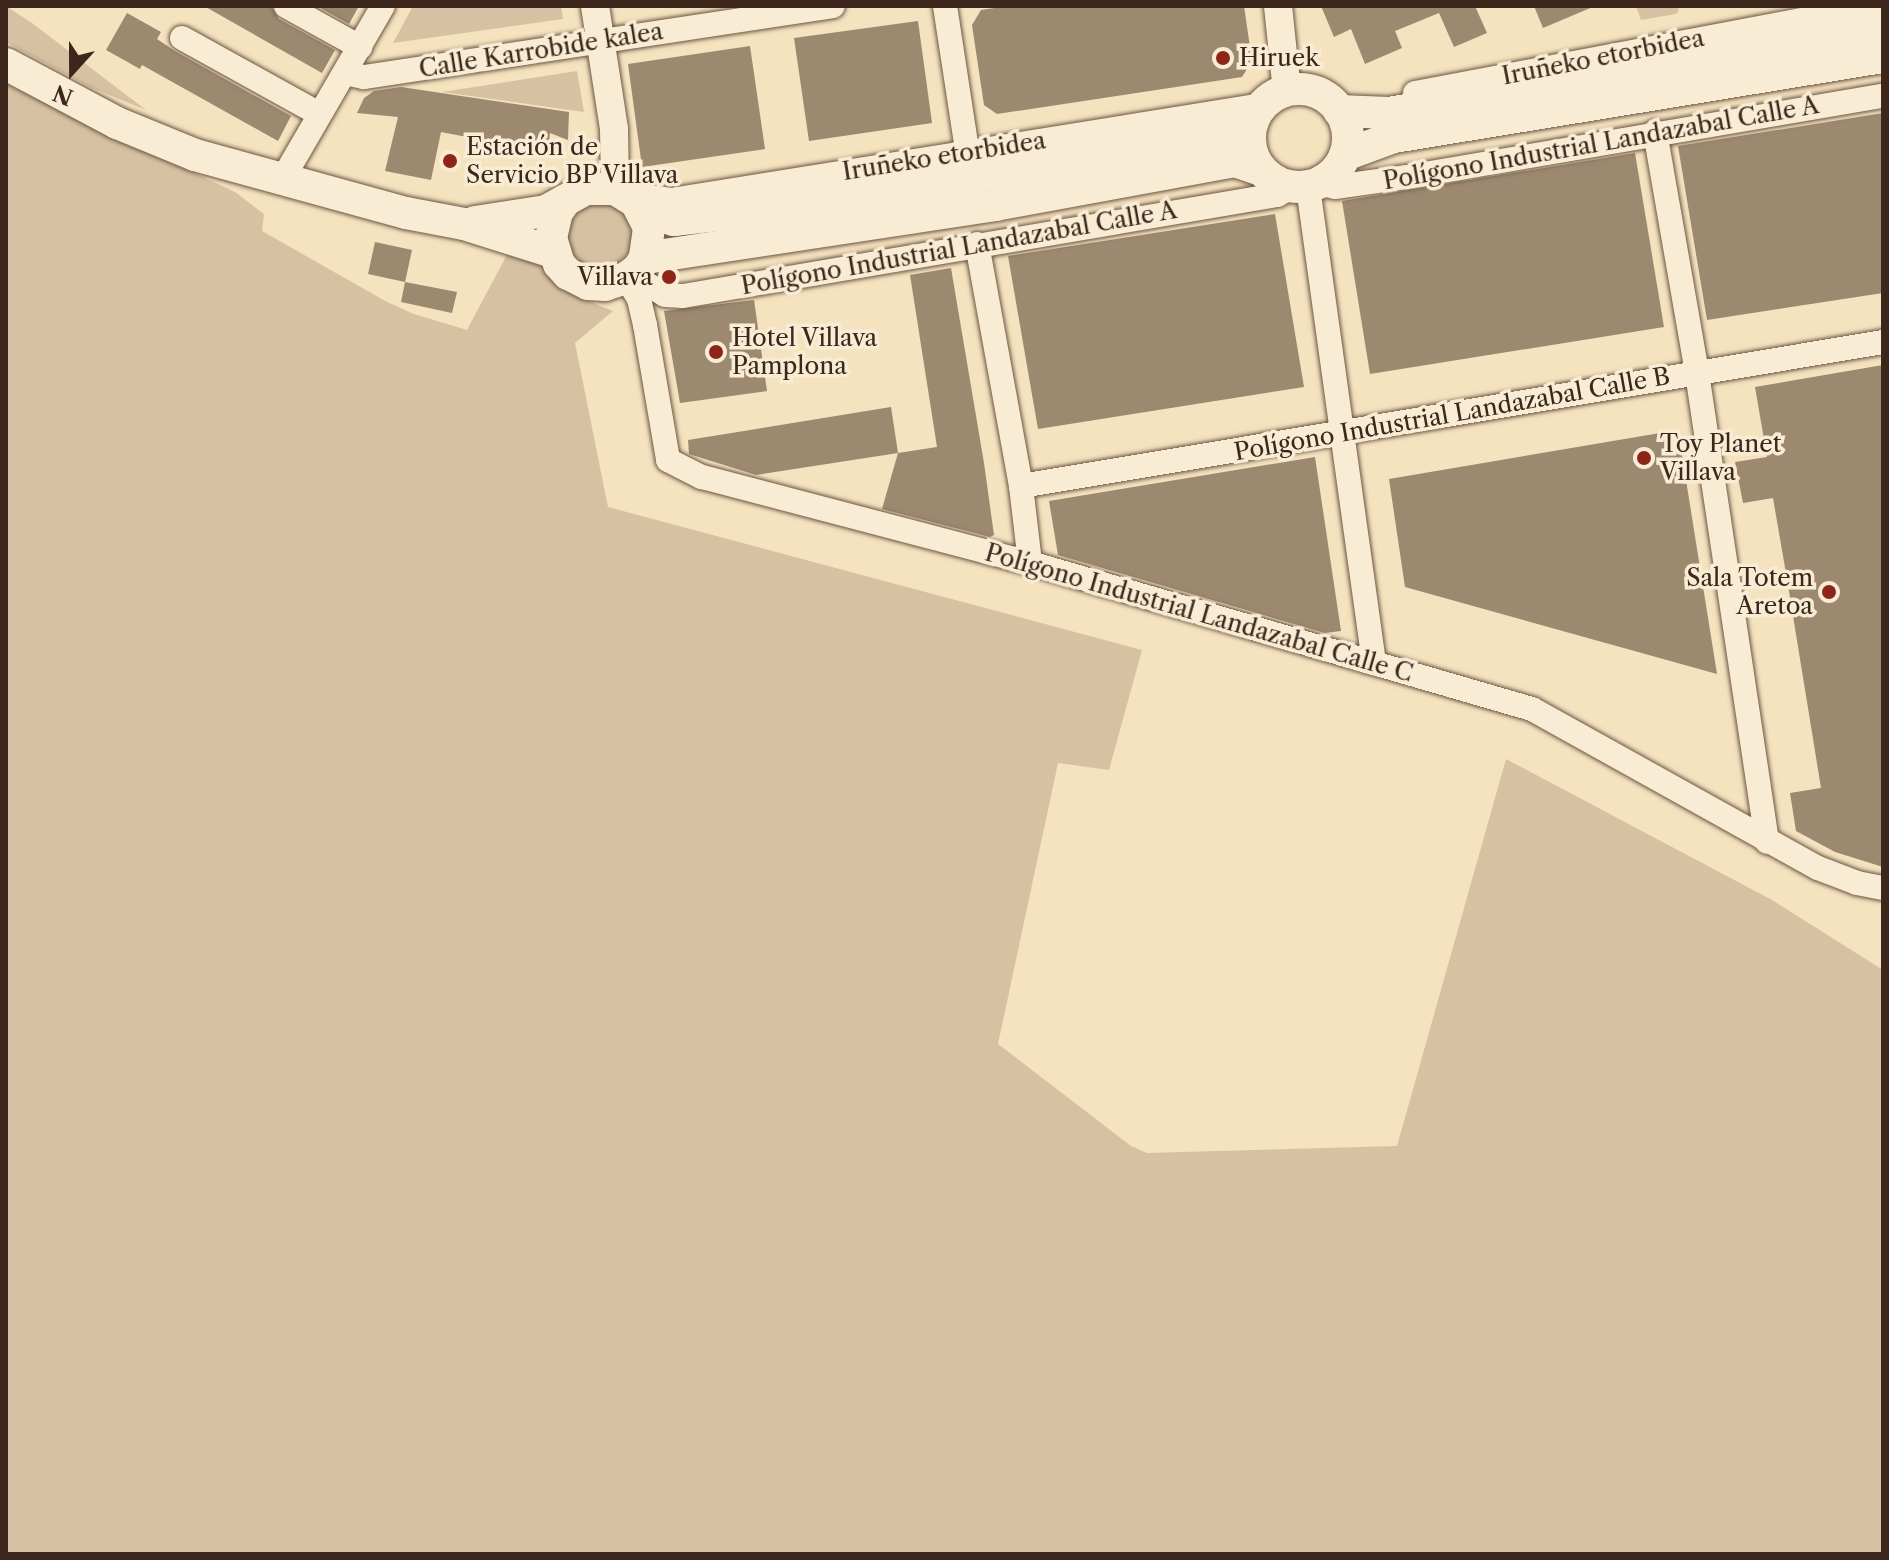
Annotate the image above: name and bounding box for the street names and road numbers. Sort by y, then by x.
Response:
street label: Calle Karrobide kalea [417,16,665,84]
street label: Iruñeko etorbidea [1499,23,1707,91]
street label: Polígono Industrial Landazabal Calle A [1380,90,1822,196]
street label: Iruñeko etorbidea [840,126,1048,186]
street label: Polígono Industrial Landazabal Calle A [738,195,1180,301]
street label: Polígono Industrial Landazabal Calle B [1232,361,1672,467]
street label: Polígono Industrial Landazabal Calle C [982,538,1416,688]

